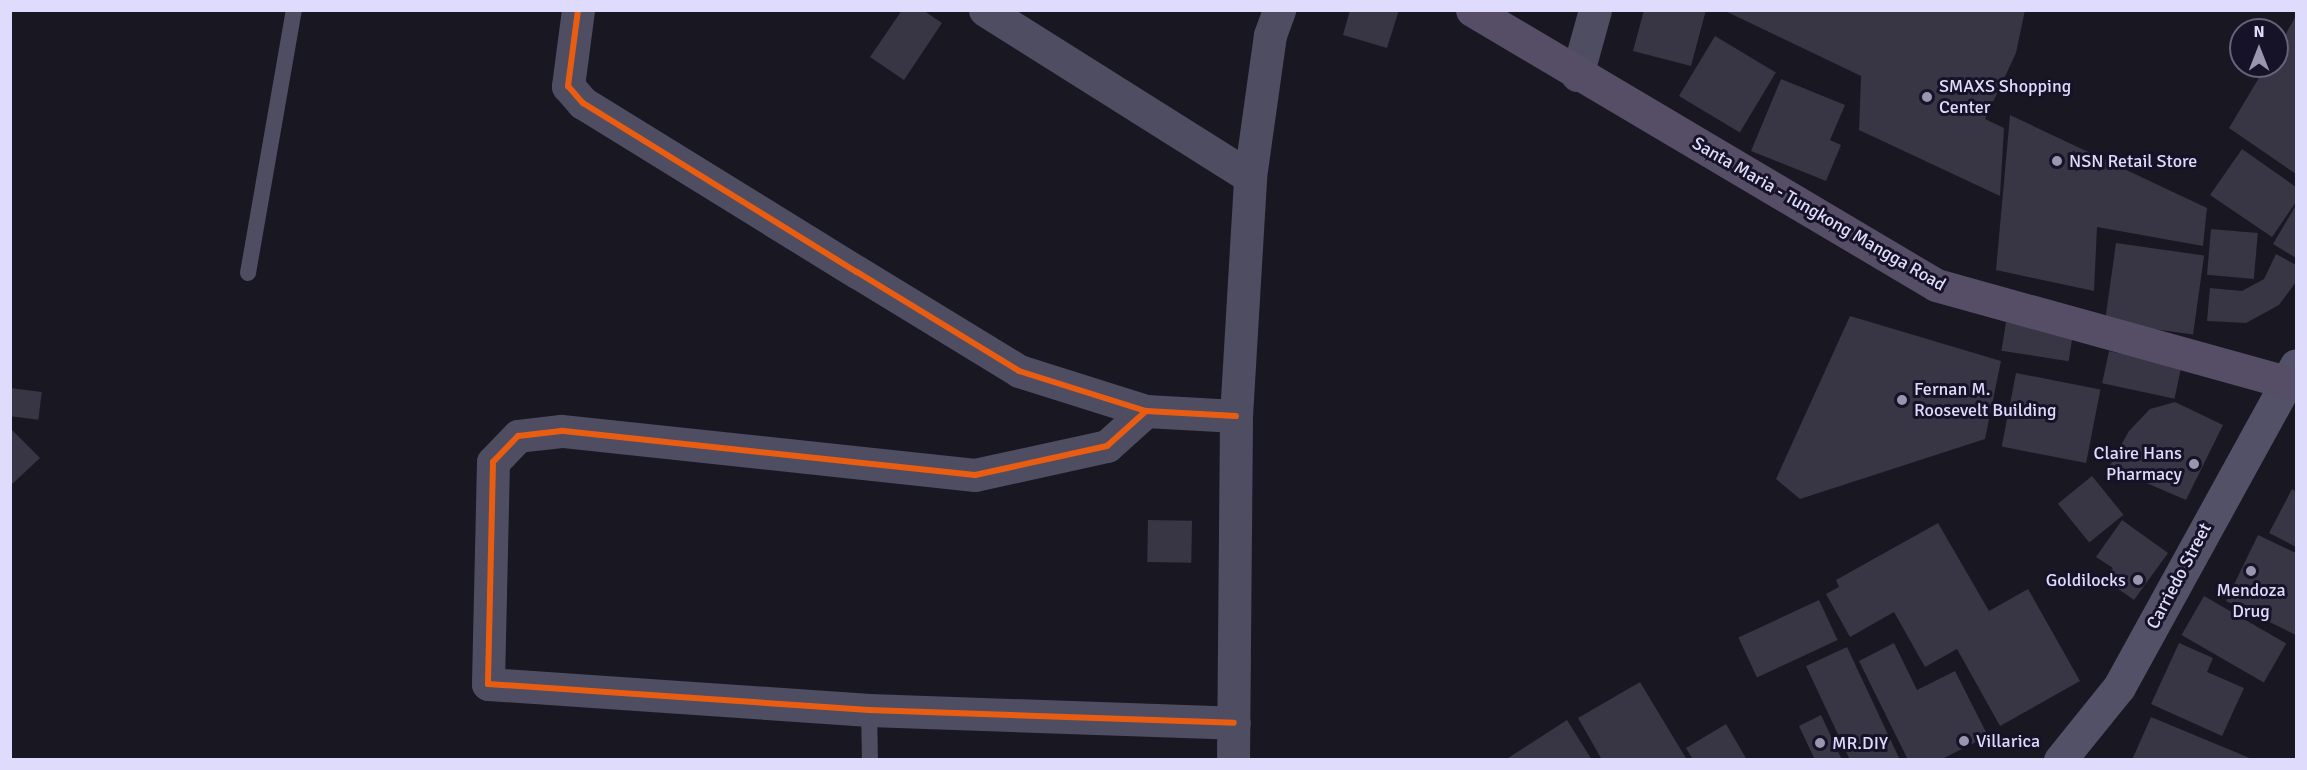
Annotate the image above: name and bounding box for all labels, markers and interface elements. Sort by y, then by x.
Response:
north arrow [2229,18,2289,78]
text: N [2253,22,2265,42]
place label: SMAXS Shopping Center [1939,76,2071,118]
marker: SMAXS Shopping Center [1920,90,1934,104]
street label: Santa Maria - Tungkong Mangga Road [1688,132,1950,296]
place label: NSN Retail Store [2069,150,2197,172]
marker: NSN Retail Store [2050,154,2064,168]
place label: Fernan M. Roosevelt Building [1914,379,2057,422]
marker: Fernan M. Roosevelt Building [1895,393,1909,407]
place label: Claire Hans Pharmacy [2094,443,2182,486]
marker: Claire Hans Pharmacy [2187,457,2201,471]
street label: Carriedo Street [2142,519,2216,633]
marker: Mendoza Drug [2244,564,2258,578]
place label: Goldilocks [2046,569,2126,591]
marker: Goldilocks [2131,573,2145,587]
place label: Mendoza Drug [2216,580,2286,622]
place label: Villarica [1976,730,2040,752]
place label: MR.DIY [1832,732,1888,754]
marker: Villarica [1957,734,1971,748]
marker: MR.DIY [1813,736,1827,750]

